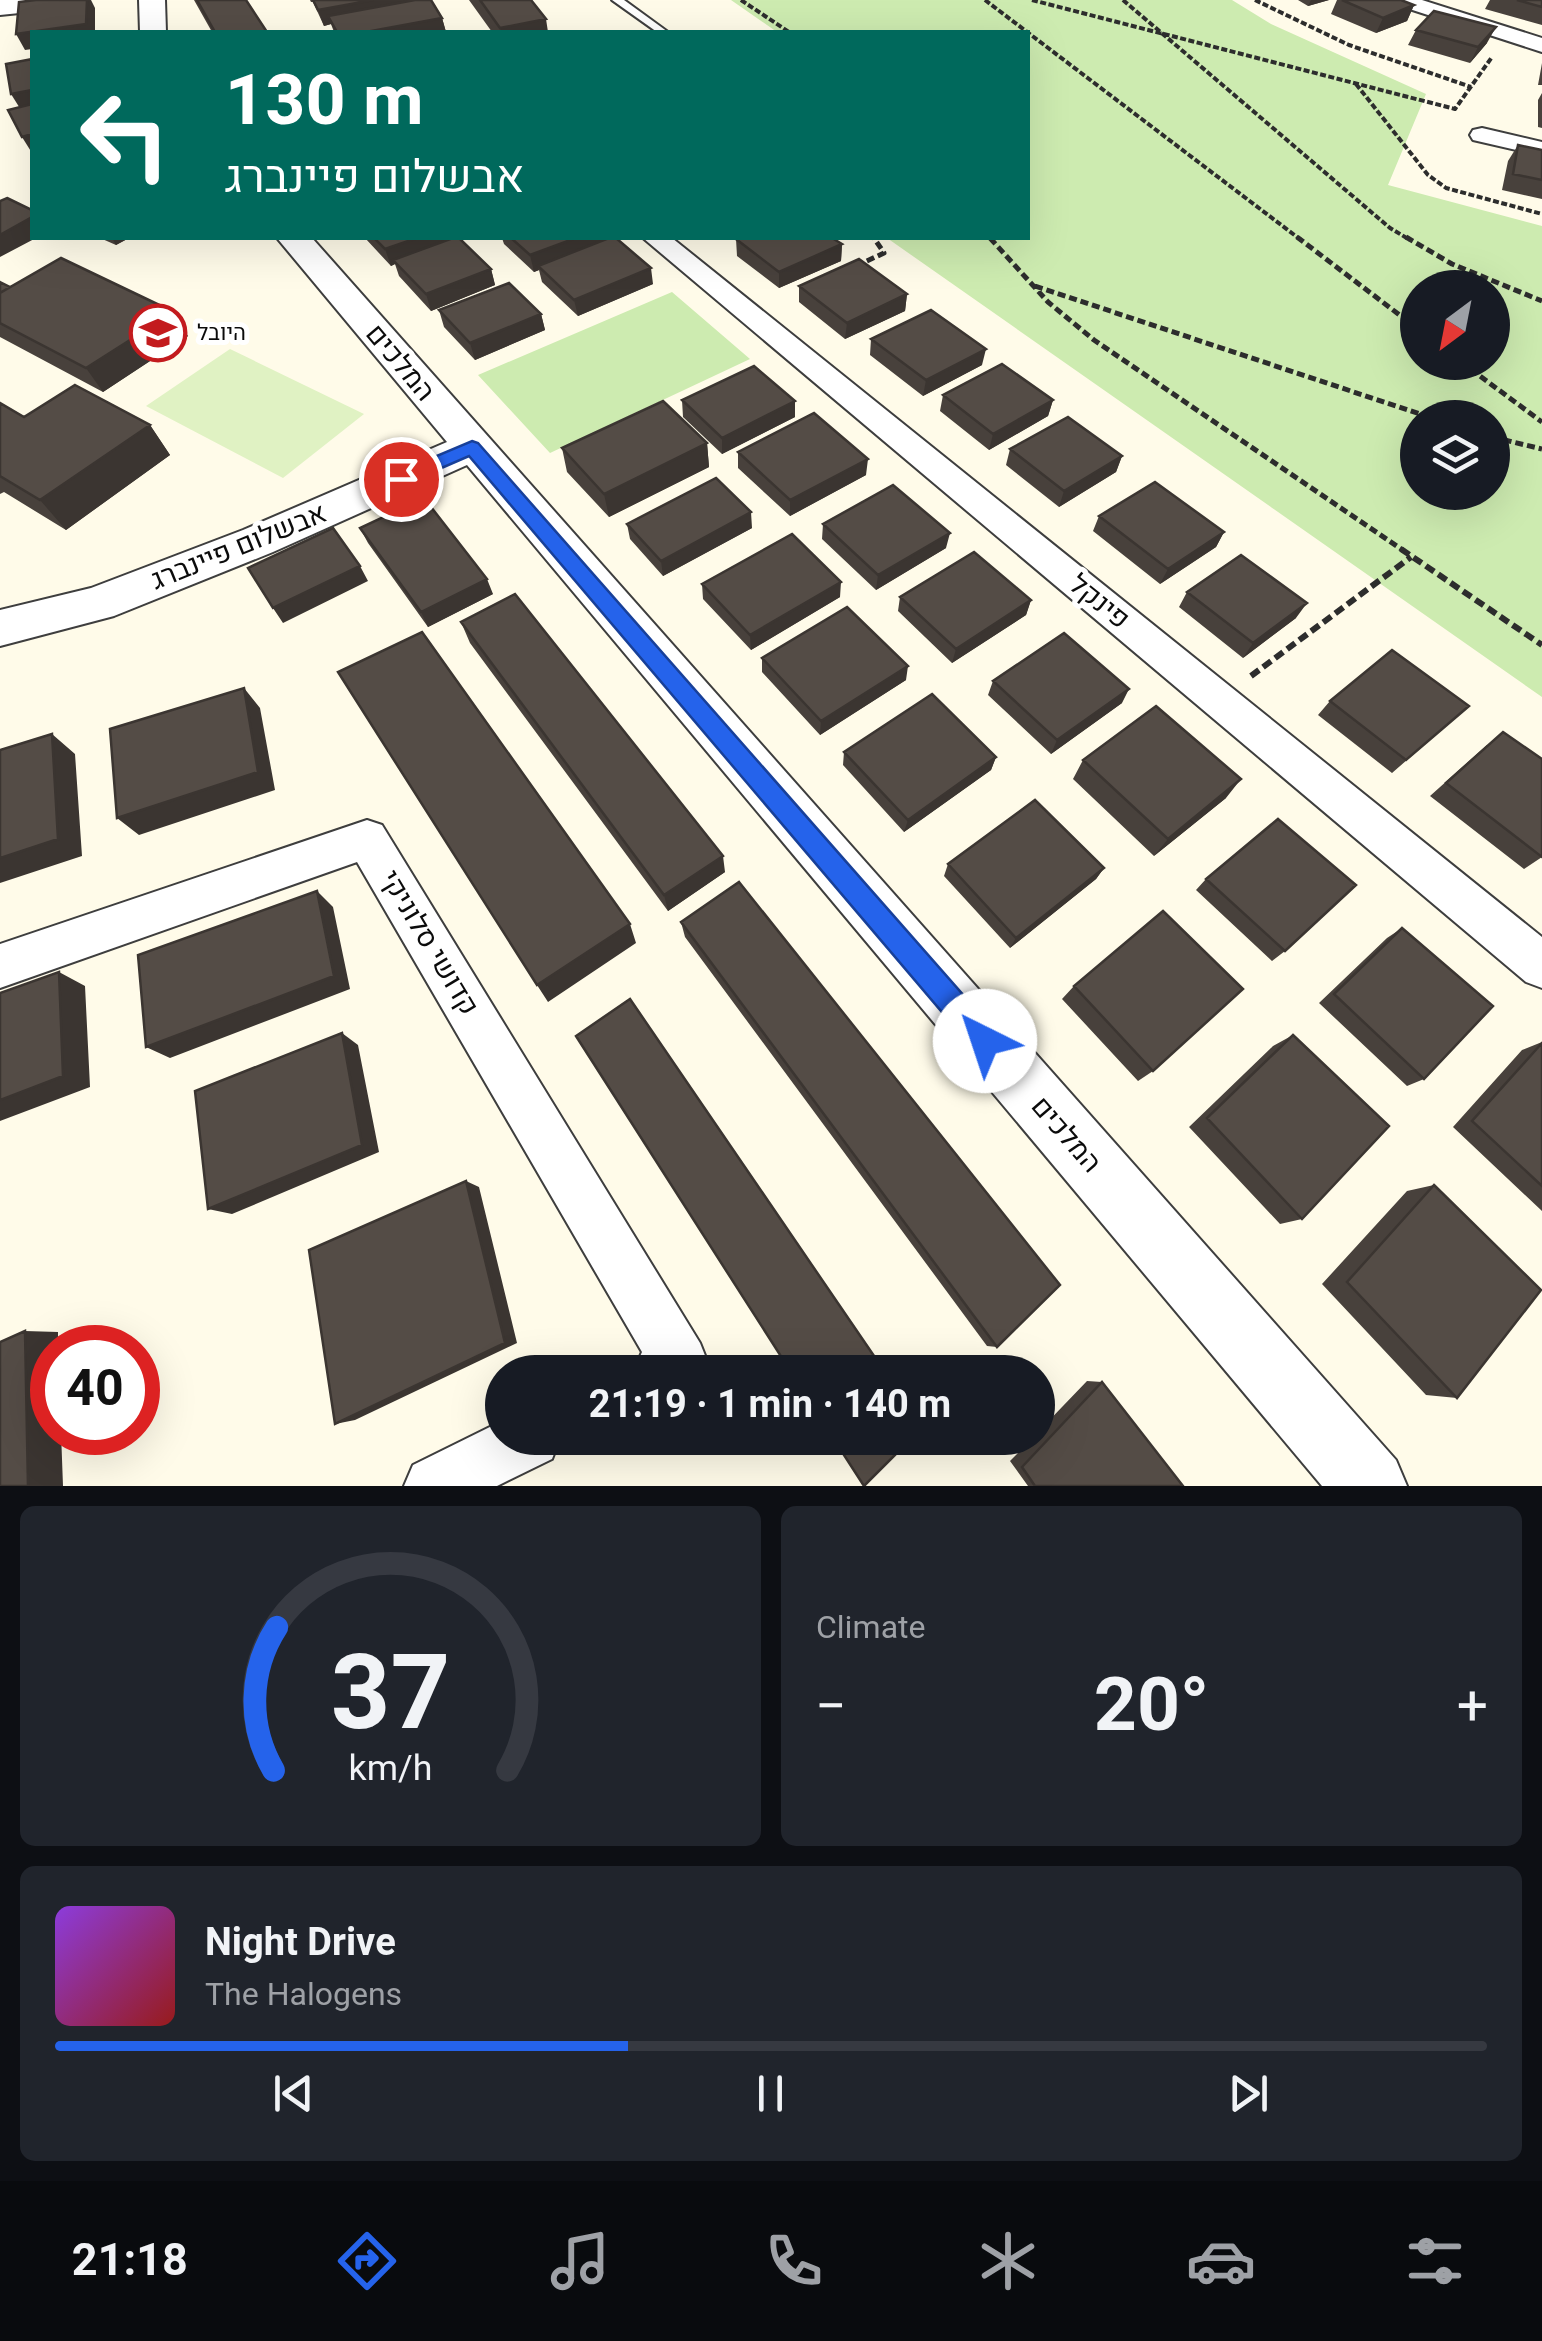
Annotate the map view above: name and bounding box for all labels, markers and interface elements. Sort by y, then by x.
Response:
text: 130 m [225,51,424,153]
icon: left [60,70,190,200]
text: אבשלום פיינברג [225,145,524,211]
north arrow [1400,270,1510,380]
map controls [1400,270,1510,510]
school or university icon: היובל [128,303,188,363]
street label: המלכים [355,315,445,411]
place label: היובל [197,317,246,349]
button: layers [1400,400,1510,510]
pin [359,437,444,522]
icon: arrive [374,452,429,507]
street label: אבשלום פיינברג [145,493,333,601]
street label: פינקל [1060,565,1138,639]
street label: קדושי סלוניקי [370,863,488,1023]
position arrow [933,989,1037,1093]
street label: המלכים [1021,1088,1111,1182]
speed limit sign: 40 [30,1325,160,1455]
text: 21:19 · 1 min · 140 m [589,1377,951,1433]
text: Climate [816,1604,926,1651]
text: 37 [331,1619,450,1772]
text: 20° [1094,1651,1209,1762]
text: − [816,1667,846,1748]
text: + [1457,1667,1487,1748]
text: km/h [349,1743,432,1795]
text: Night Drive [205,1915,396,1971]
text: The Halogens [205,1971,402,2018]
icon: previous [266,2066,321,2121]
icon: pause [743,2066,798,2121]
icon: next [1221,2066,1276,2121]
icon: directions [332,2226,402,2296]
icon: music [545,2226,615,2296]
icon: phone [759,2226,829,2296]
icon: climate [973,2226,1043,2296]
icon: car [1186,2226,1256,2296]
icon: filters [1400,2226,1470,2296]
text: 21:18 [72,2228,188,2294]

